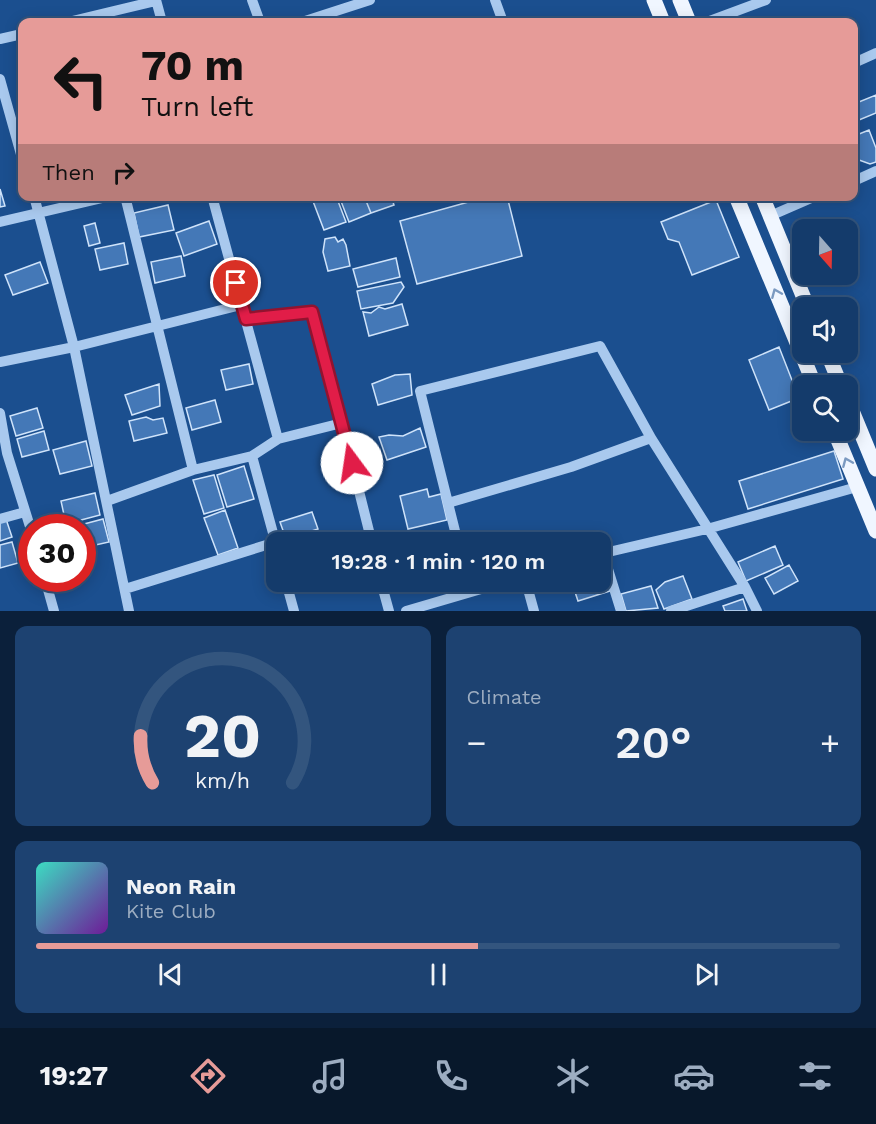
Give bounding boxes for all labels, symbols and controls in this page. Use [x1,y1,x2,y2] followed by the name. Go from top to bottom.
[141,41,244,90] text: 70 m
[42,42,120,120] icon: left
[141,91,253,123] text: Turn left
[107,156,140,189] icon: right
[42,160,95,185] text: Then
[792,219,858,285] north arrow
[792,219,858,441] map controls
[210,257,261,308] pin
[219,266,252,299] icon: arrive
[771,288,783,299] one-way arrow
[792,297,858,363] button: sound
[792,375,858,441] button: search
[320,431,384,495] position arrow
[842,457,854,468] one-way arrow
[18,514,96,592] speed limit sign: 30
[332,549,545,574] text: 19:28 · 1 min · 120 m
[467,685,542,709] text: Climate
[184,699,261,772] text: 20
[615,716,692,769] text: 20°
[467,723,486,762] text: −
[820,723,840,762] text: +
[195,768,250,793] text: km/h
[126,874,236,899] text: Neon Rain
[126,899,216,923] text: Kite Club
[154,958,187,991] icon: previous
[422,958,455,991] icon: pause
[690,958,723,991] icon: next
[187,1055,229,1097] icon: directions
[309,1055,351,1097] icon: music
[430,1055,472,1097] icon: phone
[552,1055,594,1097] icon: climate
[673,1055,715,1097] icon: car
[794,1055,836,1097] icon: filters
[40,1060,108,1092] text: 19:27

